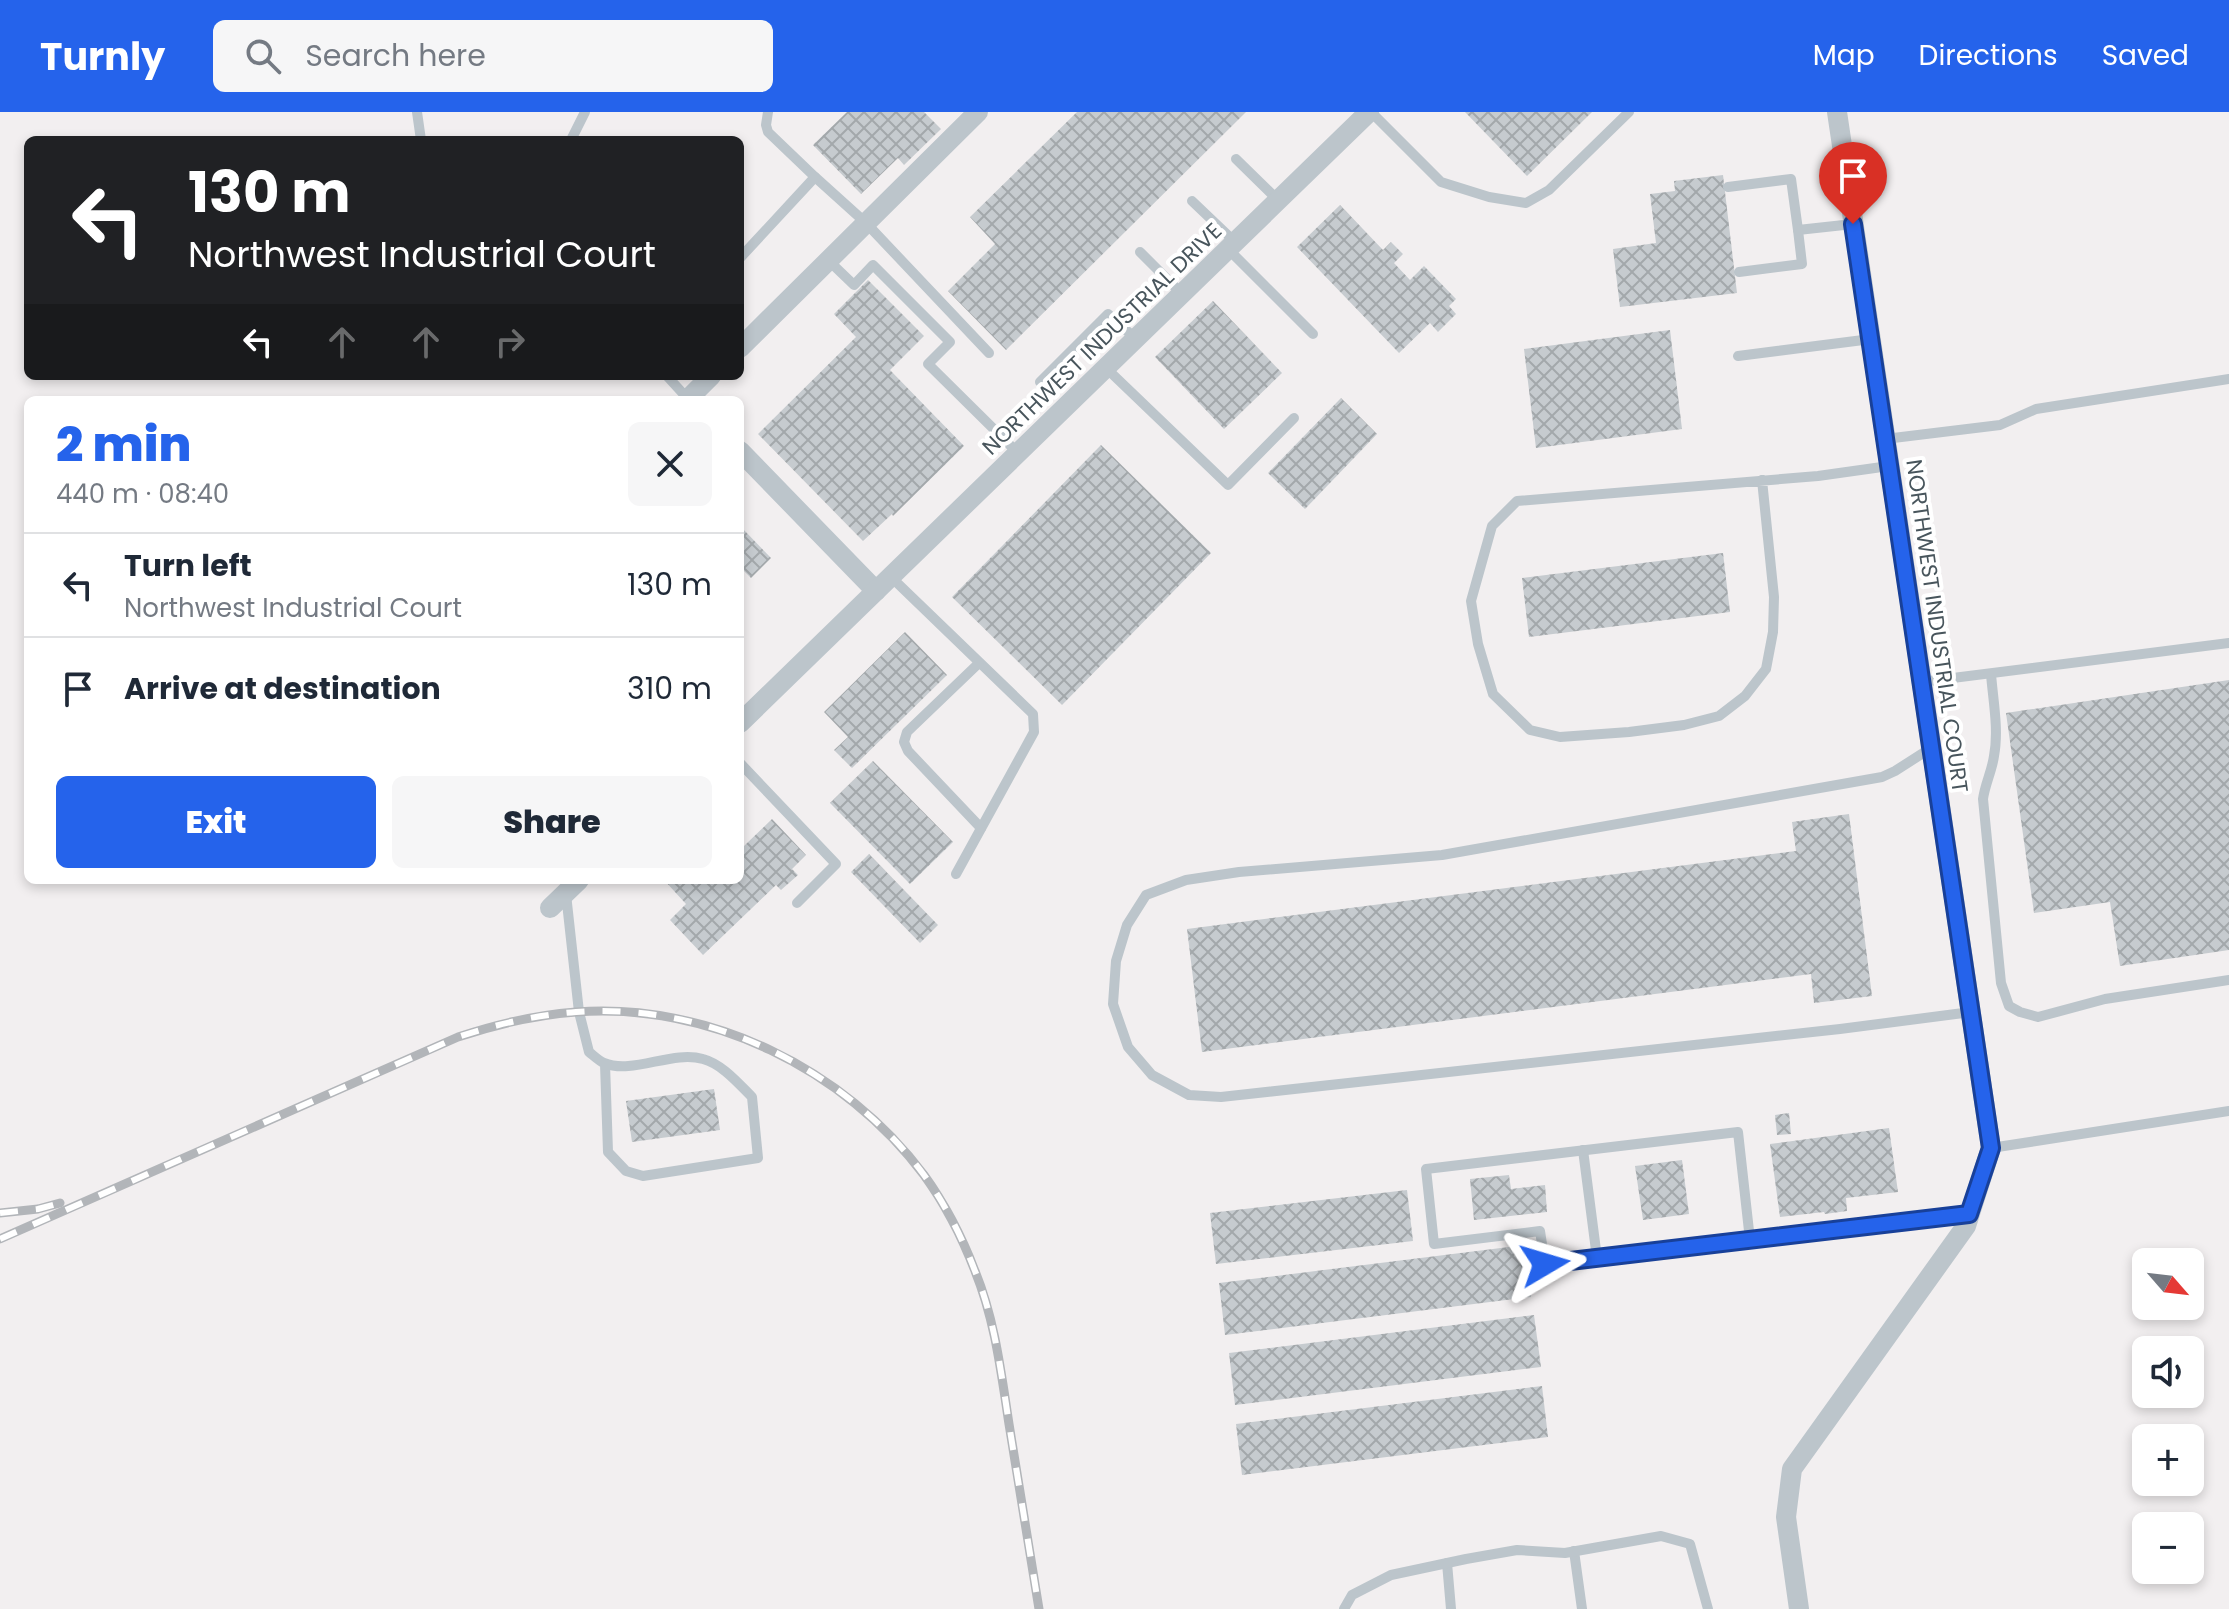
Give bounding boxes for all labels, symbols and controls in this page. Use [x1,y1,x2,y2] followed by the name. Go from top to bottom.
[213,20,773,92] search box
[40,30,165,83] text: Turnly
[241,34,285,78] icon: search
[305,34,486,77] text: Search here
[1813,36,1875,75] text: Map
[1919,36,2058,75] text: Directions
[2102,36,2189,75] text: Saved
[1819,142,1887,224] pin
[188,153,351,232] text: 130 m
[1831,154,1875,198] icon: arrive
[56,168,160,272] icon: left
[975,216,1229,462] street label: NORTHWEST INDUSTRIAL DRIVE
[188,229,656,280] text: Northwest Industrial Court
[236,320,280,364] icon: left
[320,320,364,364] icon: ahead
[404,320,448,364] icon: ahead
[488,320,532,364] icon: right
[56,411,191,478] text: 2 min
[628,422,712,506] button: close
[1898,457,1976,795] street label: NORTHWEST INDUSTRIAL COURT
[56,476,229,512] text: 440 m · 08:40
[124,544,252,587] text: Turn left
[56,563,100,607] icon: left
[627,563,712,606] text: 130 m
[124,590,462,626] text: Northwest Industrial Court
[56,667,100,711] icon: arrive
[124,667,441,710] text: Arrive at destination
[627,667,712,710] text: 310 m
[56,776,376,868] button: Exit
[392,776,712,868] button: Share
[1503,1222,1587,1306] position arrow
[2132,1248,2204,1320] north arrow
[2132,1248,2204,1584] map controls
[2132,1336,2204,1408] button: sound
[2132,1424,2204,1496] button: +
[2132,1512,2204,1584] button: −

